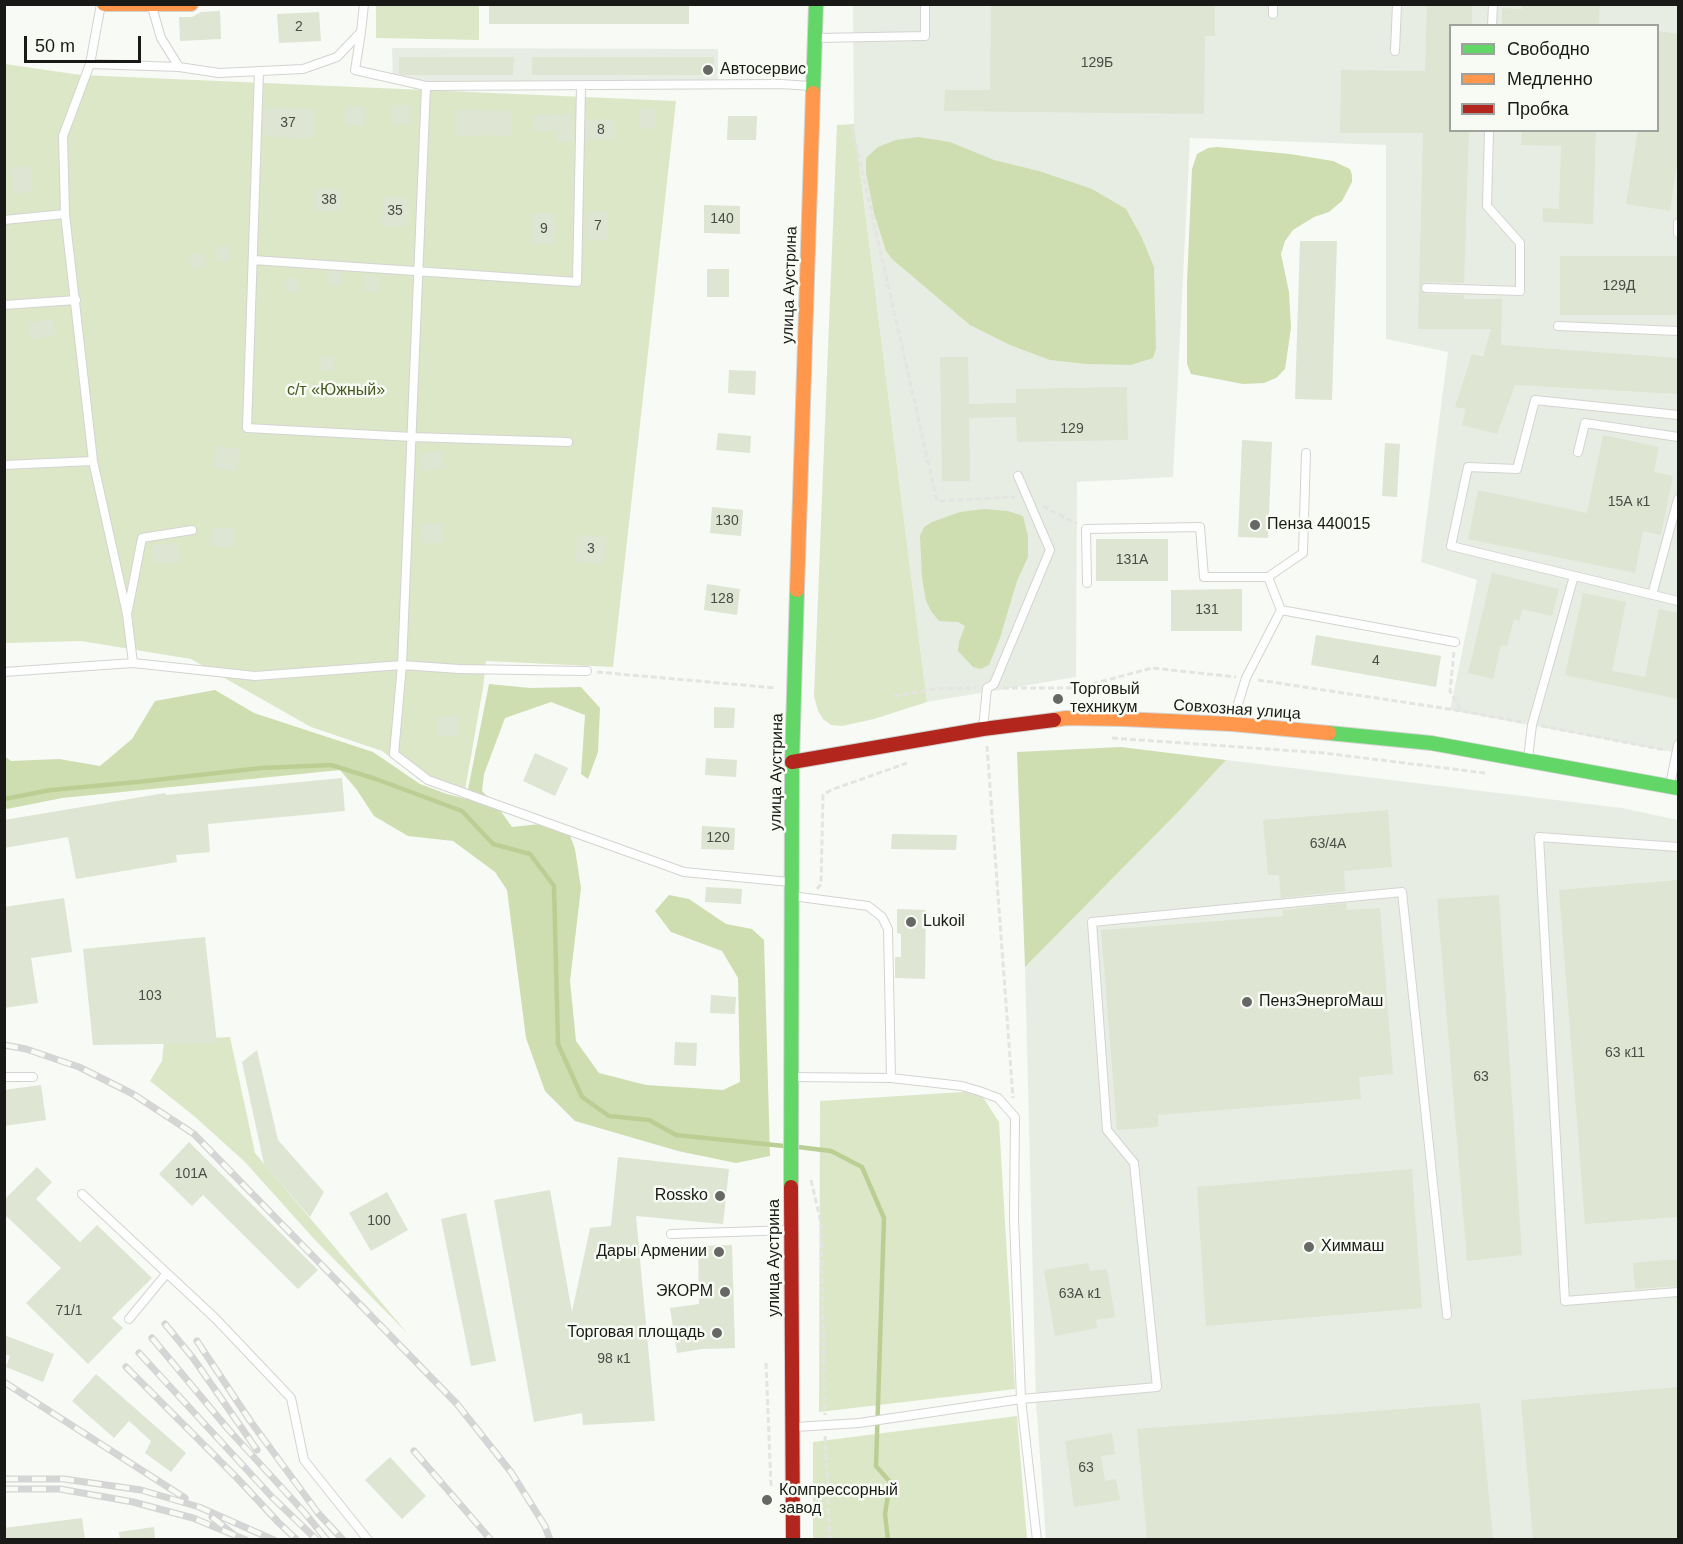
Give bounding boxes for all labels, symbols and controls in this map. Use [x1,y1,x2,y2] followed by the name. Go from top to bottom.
[295,19,303,35] house number: 2
[27,24,144,62] scale bar
[1449,24,1659,132] legend
[35,36,75,56] text: 50 m
[1507,39,1590,59] text: Свободно
[1081,55,1113,71] house number: 129Б
[720,60,806,80] place label: Автосервис
[701,63,715,77] marker: Автосервис
[1507,69,1593,89] text: Медленно
[1507,99,1569,119] text: Пробка
[280,115,296,131] house number: 37
[597,122,605,138] house number: 8
[321,192,337,208] house number: 38
[387,203,403,219] house number: 35
[710,211,734,227] house number: 140
[594,218,602,234] house number: 7
[540,221,548,237] house number: 9
[778,226,802,344] street label: улица Аустрина
[1603,278,1635,294] house number: 129Д
[287,381,385,401] park label: с/т «Южный»
[1060,421,1084,437] house number: 129
[1608,494,1650,510] house number: 15А к1
[715,513,739,529] house number: 130
[1267,515,1370,535] place label: Пенза 440015
[1248,518,1262,532] marker: Пенза 440015
[587,541,595,557] house number: 3
[1116,552,1148,568] house number: 131А
[710,591,734,607] house number: 128
[1195,602,1219,618] house number: 131
[1372,653,1380,669] house number: 4
[1070,680,1140,718] place label: Торговый техникум
[1051,692,1065,706] marker: Торговый техникум
[1173,696,1301,724] street label: Совхозная улица
[766,713,788,831] street label: улица Аустрина
[706,830,730,846] house number: 120
[1310,836,1346,852] house number: 63/4А
[923,912,965,932] place label: Lukoil
[904,915,918,929] marker: Lukoil
[138,988,162,1004] house number: 103
[1259,992,1383,1012] place label: ПензЭнергоМаш
[1240,995,1254,1009] marker: ПензЭнергоМаш
[1605,1045,1645,1061] house number: 63 к11
[1473,1069,1489,1085] house number: 63
[175,1166,207,1182] house number: 101А
[655,1186,708,1206] place label: Rossko
[713,1189,727,1203] marker: Rossko
[765,1199,785,1317] street label: улица Аустрина
[367,1213,391,1229] house number: 100
[1321,1237,1384,1257] place label: Химмаш
[1302,1240,1316,1254] marker: Химмаш
[596,1242,707,1262] place label: Дары Армении
[712,1245,726,1259] marker: Дары Армении
[656,1282,713,1302] place label: ЭКОРМ
[718,1285,732,1299] marker: ЭКОРМ
[1059,1286,1101,1302] house number: 63А к1
[55,1303,83,1319] house number: 71/1
[567,1323,705,1343] place label: Торговая площадь
[710,1326,724,1340] marker: Торговая площадь
[597,1351,631,1367] house number: 98 к1
[1078,1460,1094,1476] house number: 63
[779,1481,898,1519] place label: Компрессорный завод
[760,1493,774,1507] marker: Компрессорный завод

